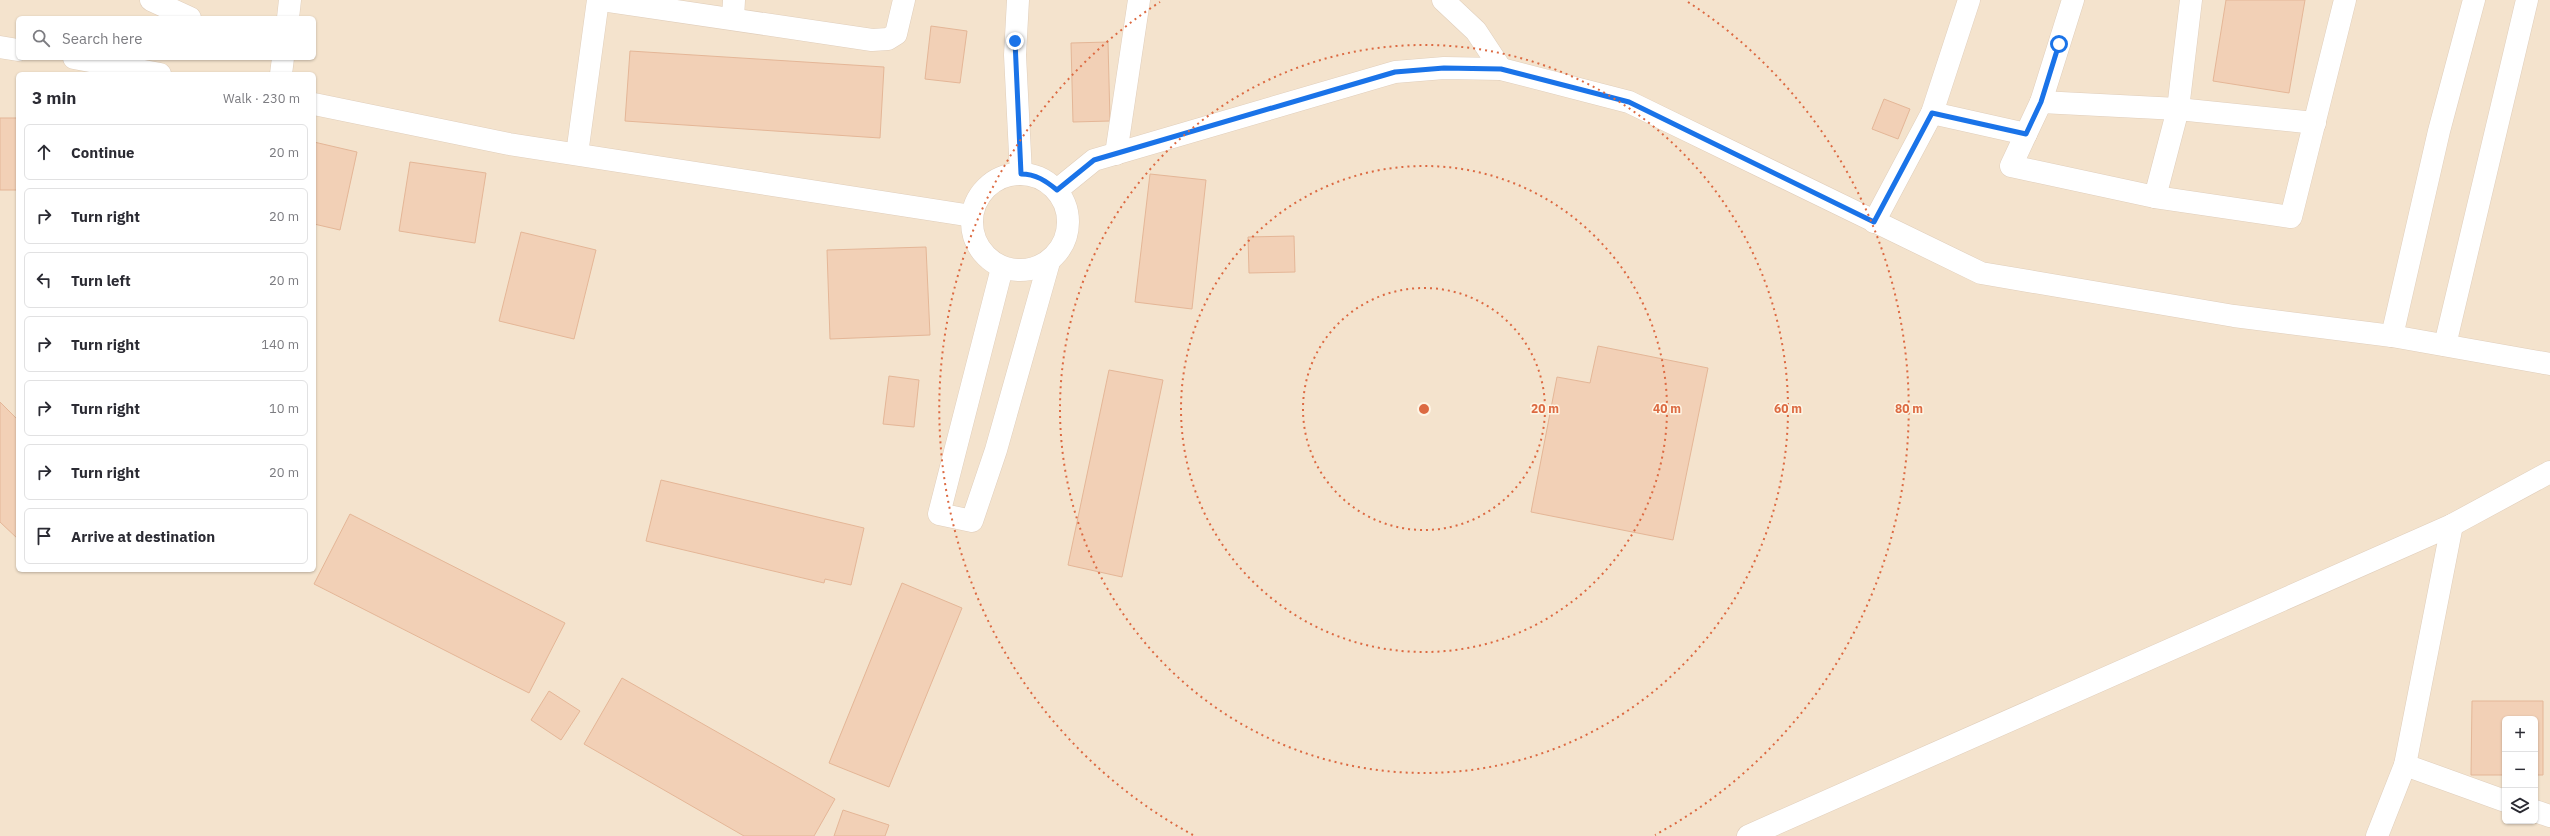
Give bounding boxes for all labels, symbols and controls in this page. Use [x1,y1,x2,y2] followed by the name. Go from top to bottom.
[16,16,316,60] search box
[30,27,52,49] icon: search
[62,29,142,48] text: Search here
[1006,32,1024,50] route end
[2050,35,2068,53] route start
[32,87,76,109] text: 3 min
[223,90,300,107] text: Walk · 230 m
[33,141,55,163] icon: ahead
[71,143,135,162] text: Continue
[269,144,299,161] text: 20 m
[33,205,55,227] icon: right
[71,207,140,226] text: Turn right
[269,208,299,225] text: 20 m
[33,269,55,291] icon: left
[71,271,131,290] text: Turn left
[269,272,299,289] text: 20 m
[33,333,55,355] icon: right
[71,335,140,354] text: Turn right
[261,336,299,353] text: 140 m
[33,397,55,419] icon: right
[71,399,140,418] text: Turn right
[269,400,299,417] text: 10 m
[1531,401,1559,416] text: 20 m
[1653,401,1681,416] text: 40 m
[1774,401,1802,416] text: 60 m
[1895,401,1923,416] text: 80 m
[1417,402,1431,416] centre of rings
[33,461,55,483] icon: right
[71,463,140,482] text: Turn right
[269,464,299,481] text: 20 m
[33,525,55,547] icon: arrive
[71,527,215,546] text: Arrive at destination
[2502,716,2538,824] map controls
[2502,716,2538,752] button: +
[2502,752,2538,788] button: −
[2502,788,2538,824] button: layers

